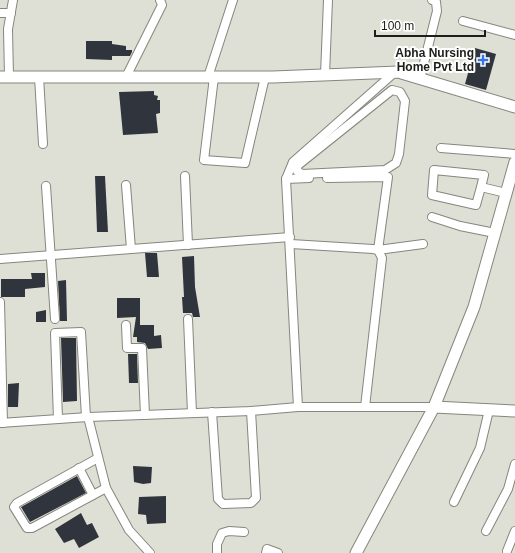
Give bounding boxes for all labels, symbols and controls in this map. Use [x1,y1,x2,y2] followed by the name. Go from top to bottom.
[375,12,485,38] scale bar
[381,19,414,33] text: 100 m
[395,46,474,74] place label: Abha Nursing Home Pvt Ltd
[477,54,489,66] marker: Abha Nursing Home Pvt Ltd

